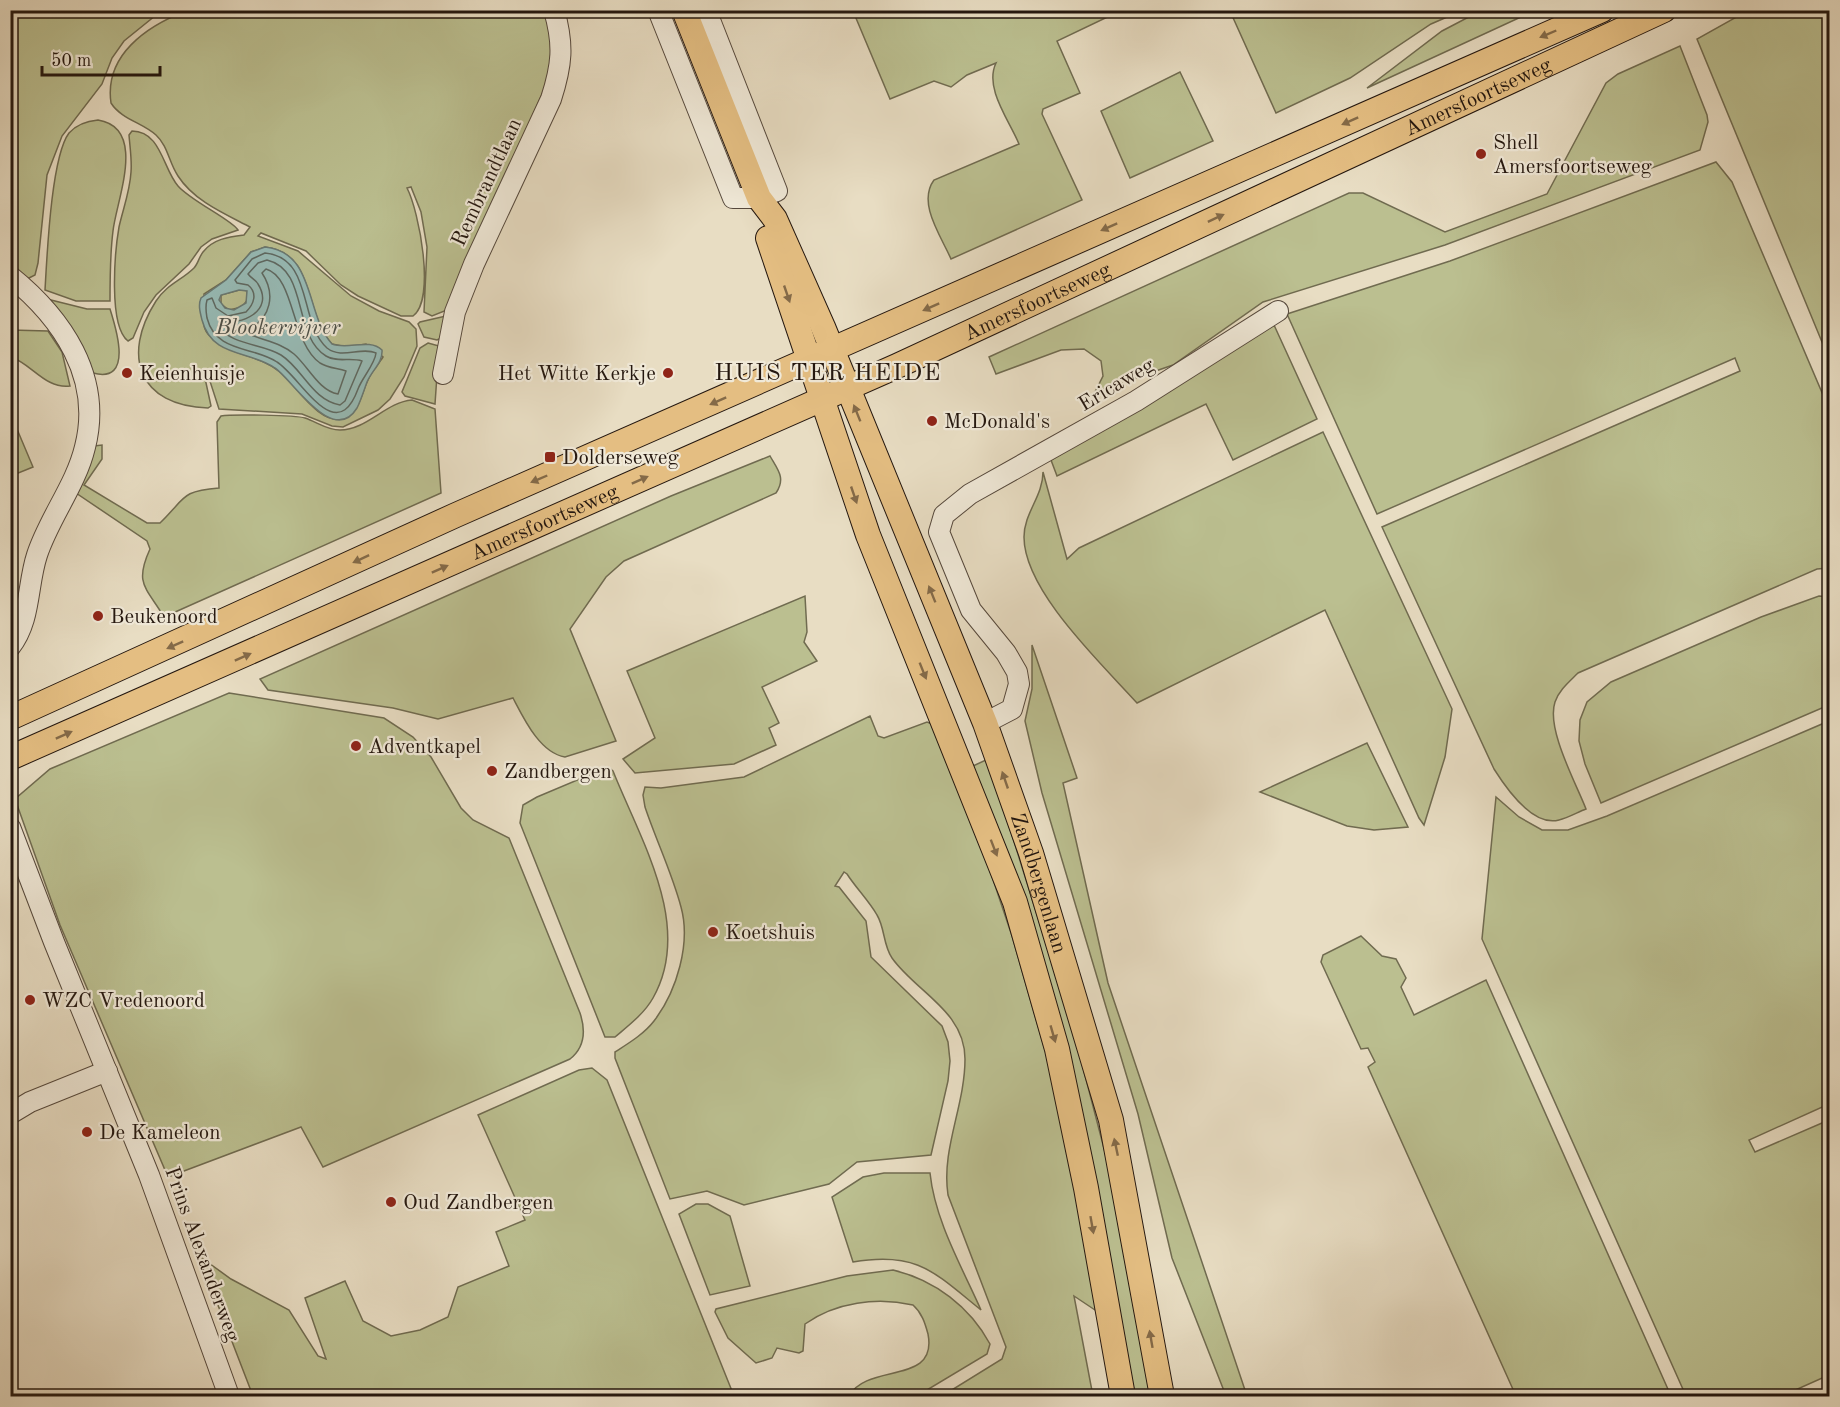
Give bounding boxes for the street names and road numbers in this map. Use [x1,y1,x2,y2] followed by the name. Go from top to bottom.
[1402,55,1556,141] street label: Amersfoortseweg
[449,115,526,250] street label: Rembrandtlaan
[961,259,1115,345] street label: Amersfoortseweg
[1075,354,1159,416] street label: Ericaweg
[468,481,622,565] street label: Amersfoortseweg
[1006,811,1069,956] street label: Zandbergenlaan
[160,1164,243,1345] street label: Prins Alexanderweg

